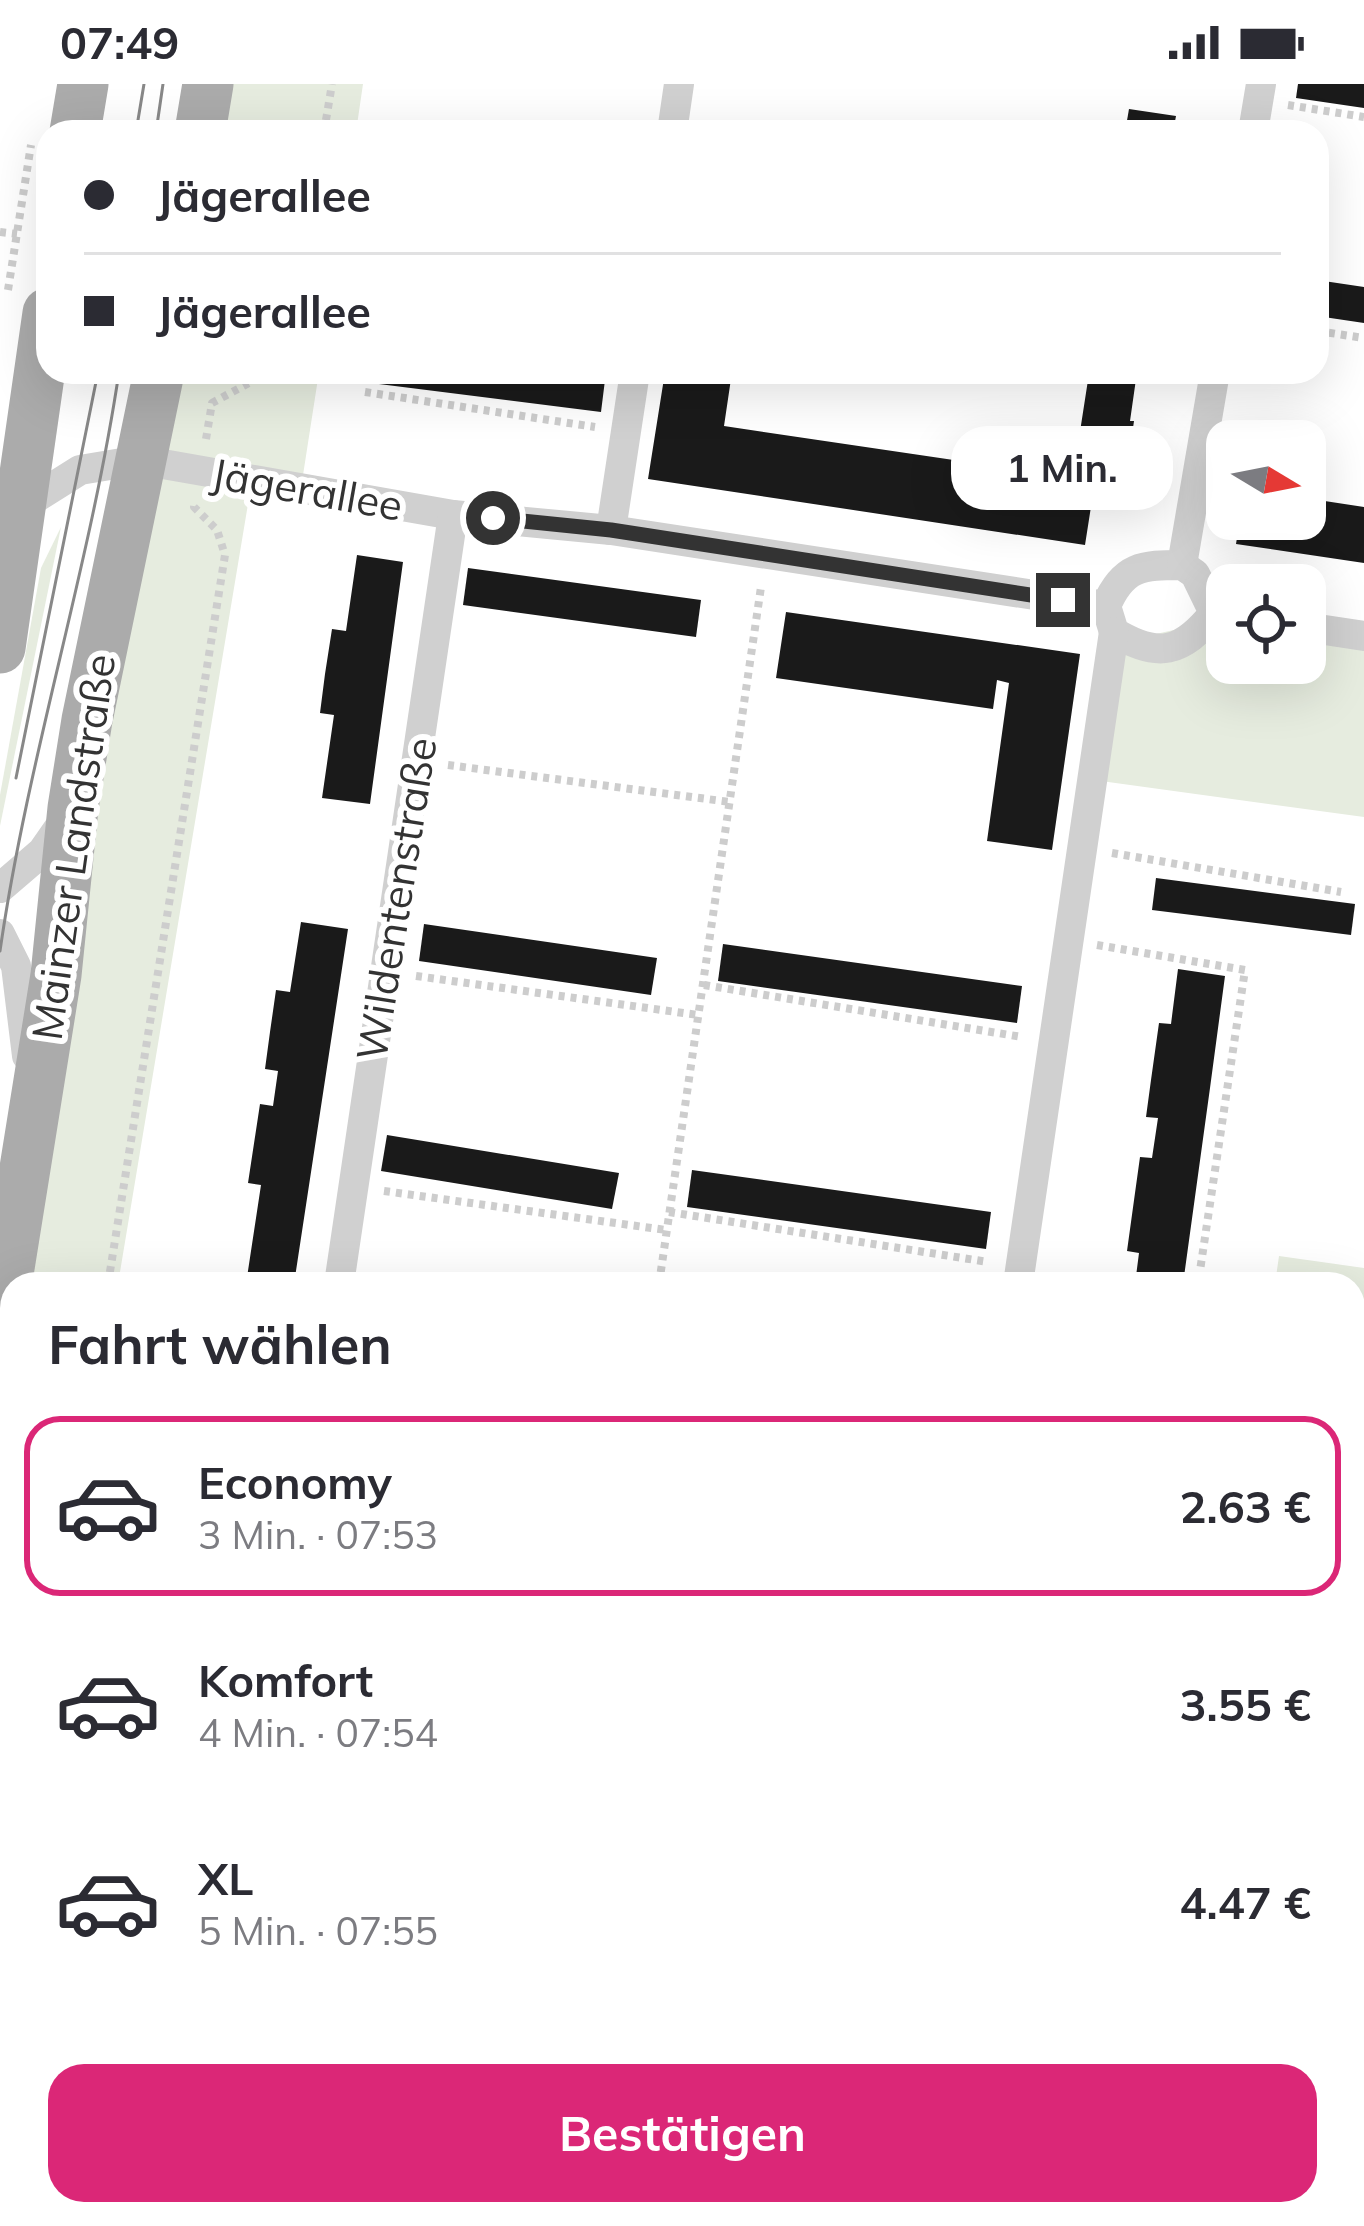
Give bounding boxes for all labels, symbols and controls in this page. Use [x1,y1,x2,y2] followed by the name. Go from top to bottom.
[60,14,179,70] text: 07:49
[156,167,371,223] text: Jägerallee
[156,283,371,339] text: Jägerallee
[1206,420,1326,540] north arrow
[1206,420,1326,684] map controls
[952,426,1174,510] callout: 1 Min.
[1006,443,1118,492] text: 1 Min.
[207,446,407,532] street label: Jägerallee
[466,491,520,545] route start
[1206,564,1326,684] button: locate
[1036,573,1090,627] route end
[20,651,126,1043] street label: Mainzer Landstraße
[344,734,448,1064] street label: Wildentenstraße
[48,1310,392,1378] text: Fahrt wählen
[54,1452,162,1560] icon: car
[198,1454,392,1510] text: Economy
[1180,1478,1311,1534] text: 2.63 €
[198,1510,438,1559] text: 3 Min. · 07:53
[54,1650,162,1758] icon: car
[198,1652,373,1708] text: Komfort
[1180,1676,1311,1732] text: 3.55 €
[198,1708,438,1757] text: 4 Min. · 07:54
[54,1848,162,1956] icon: car
[198,1850,253,1906] text: XL
[1180,1874,1311,1930] text: 4.47 €
[198,1906,438,1955] text: 5 Min. · 07:55
[48,2064,1317,2202] button: Bestätigen

